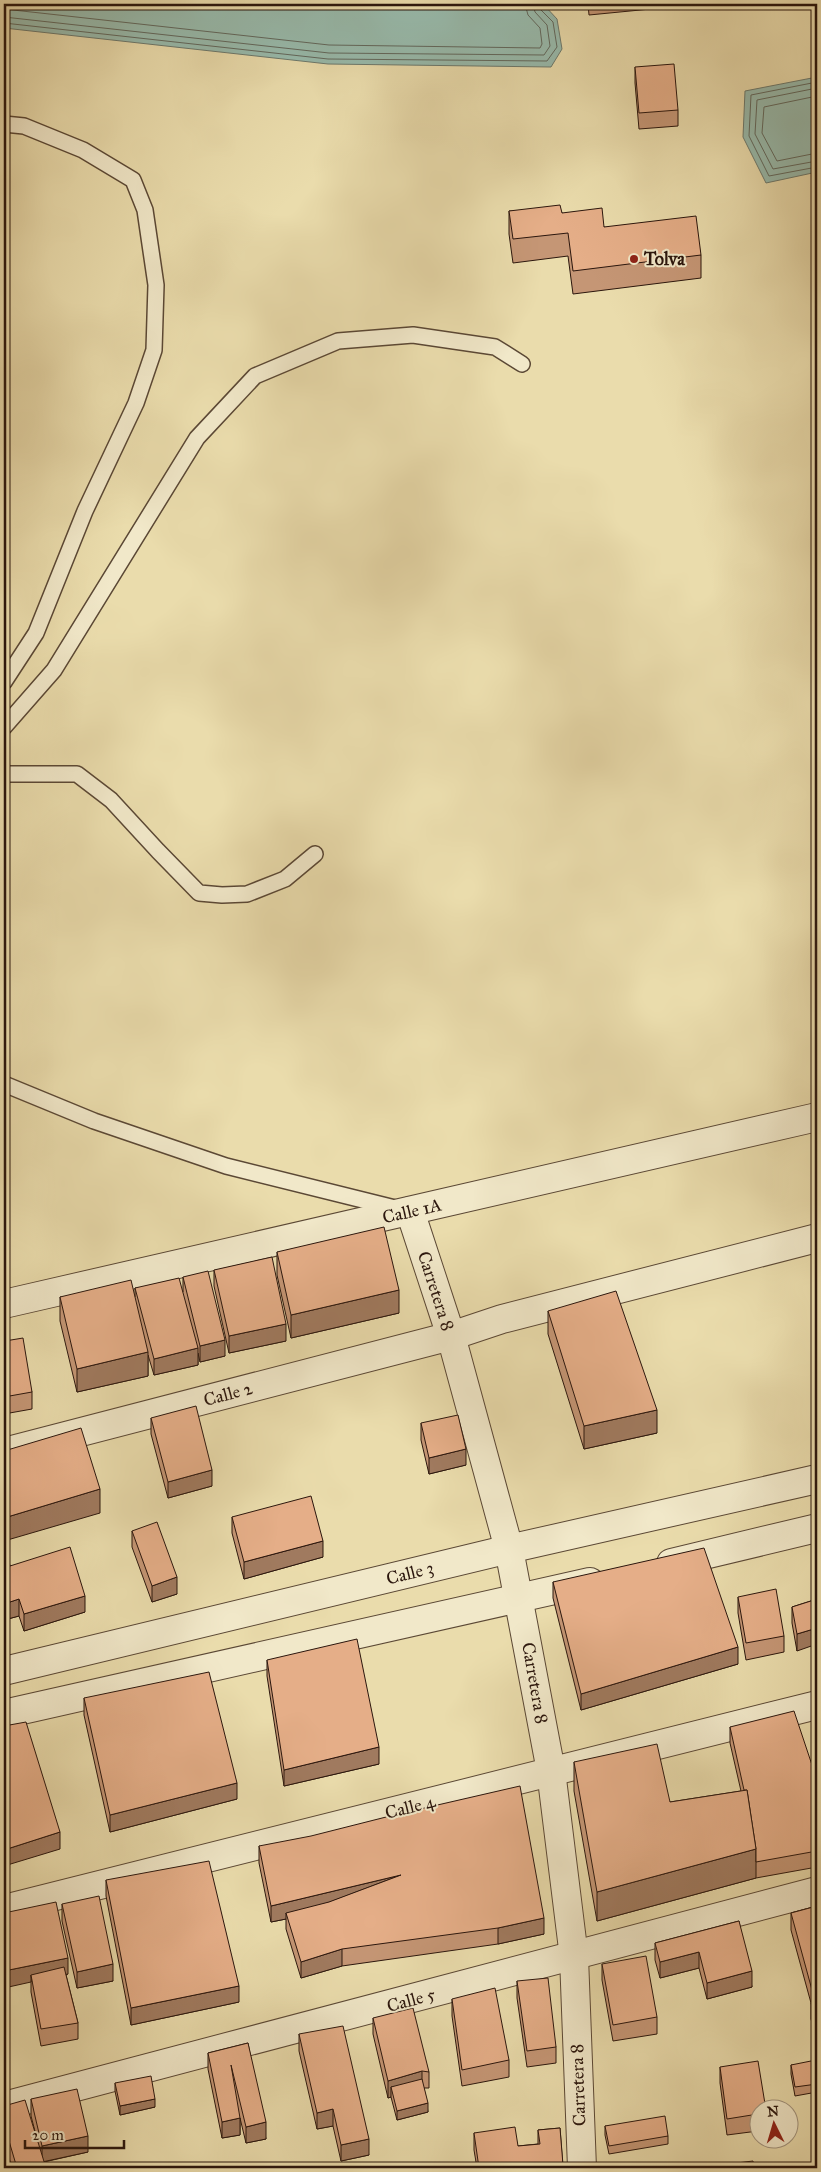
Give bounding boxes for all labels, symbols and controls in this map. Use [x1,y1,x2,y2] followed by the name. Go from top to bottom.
[643,248,685,270] place label: Tolva
[628,253,640,265] marker: Tolva
[380,1194,444,1228] street label: Calle 1A
[413,1248,459,1334] street label: Carretera 8
[201,1377,255,1411] street label: Calle 2
[384,1557,436,1589] street label: Calle 3
[517,1641,553,1725] street label: Carretera 8
[383,1790,438,1824] street label: Calle 4
[384,1983,438,2017] street label: Calle 5
[566,2043,590,2127] street label: Carretera 8
[748,2100,798,2150] north arrow
[766,2103,780,2121] text: N
[25,2117,124,2149] scale bar
[32,2126,64,2144] text: 20 m

